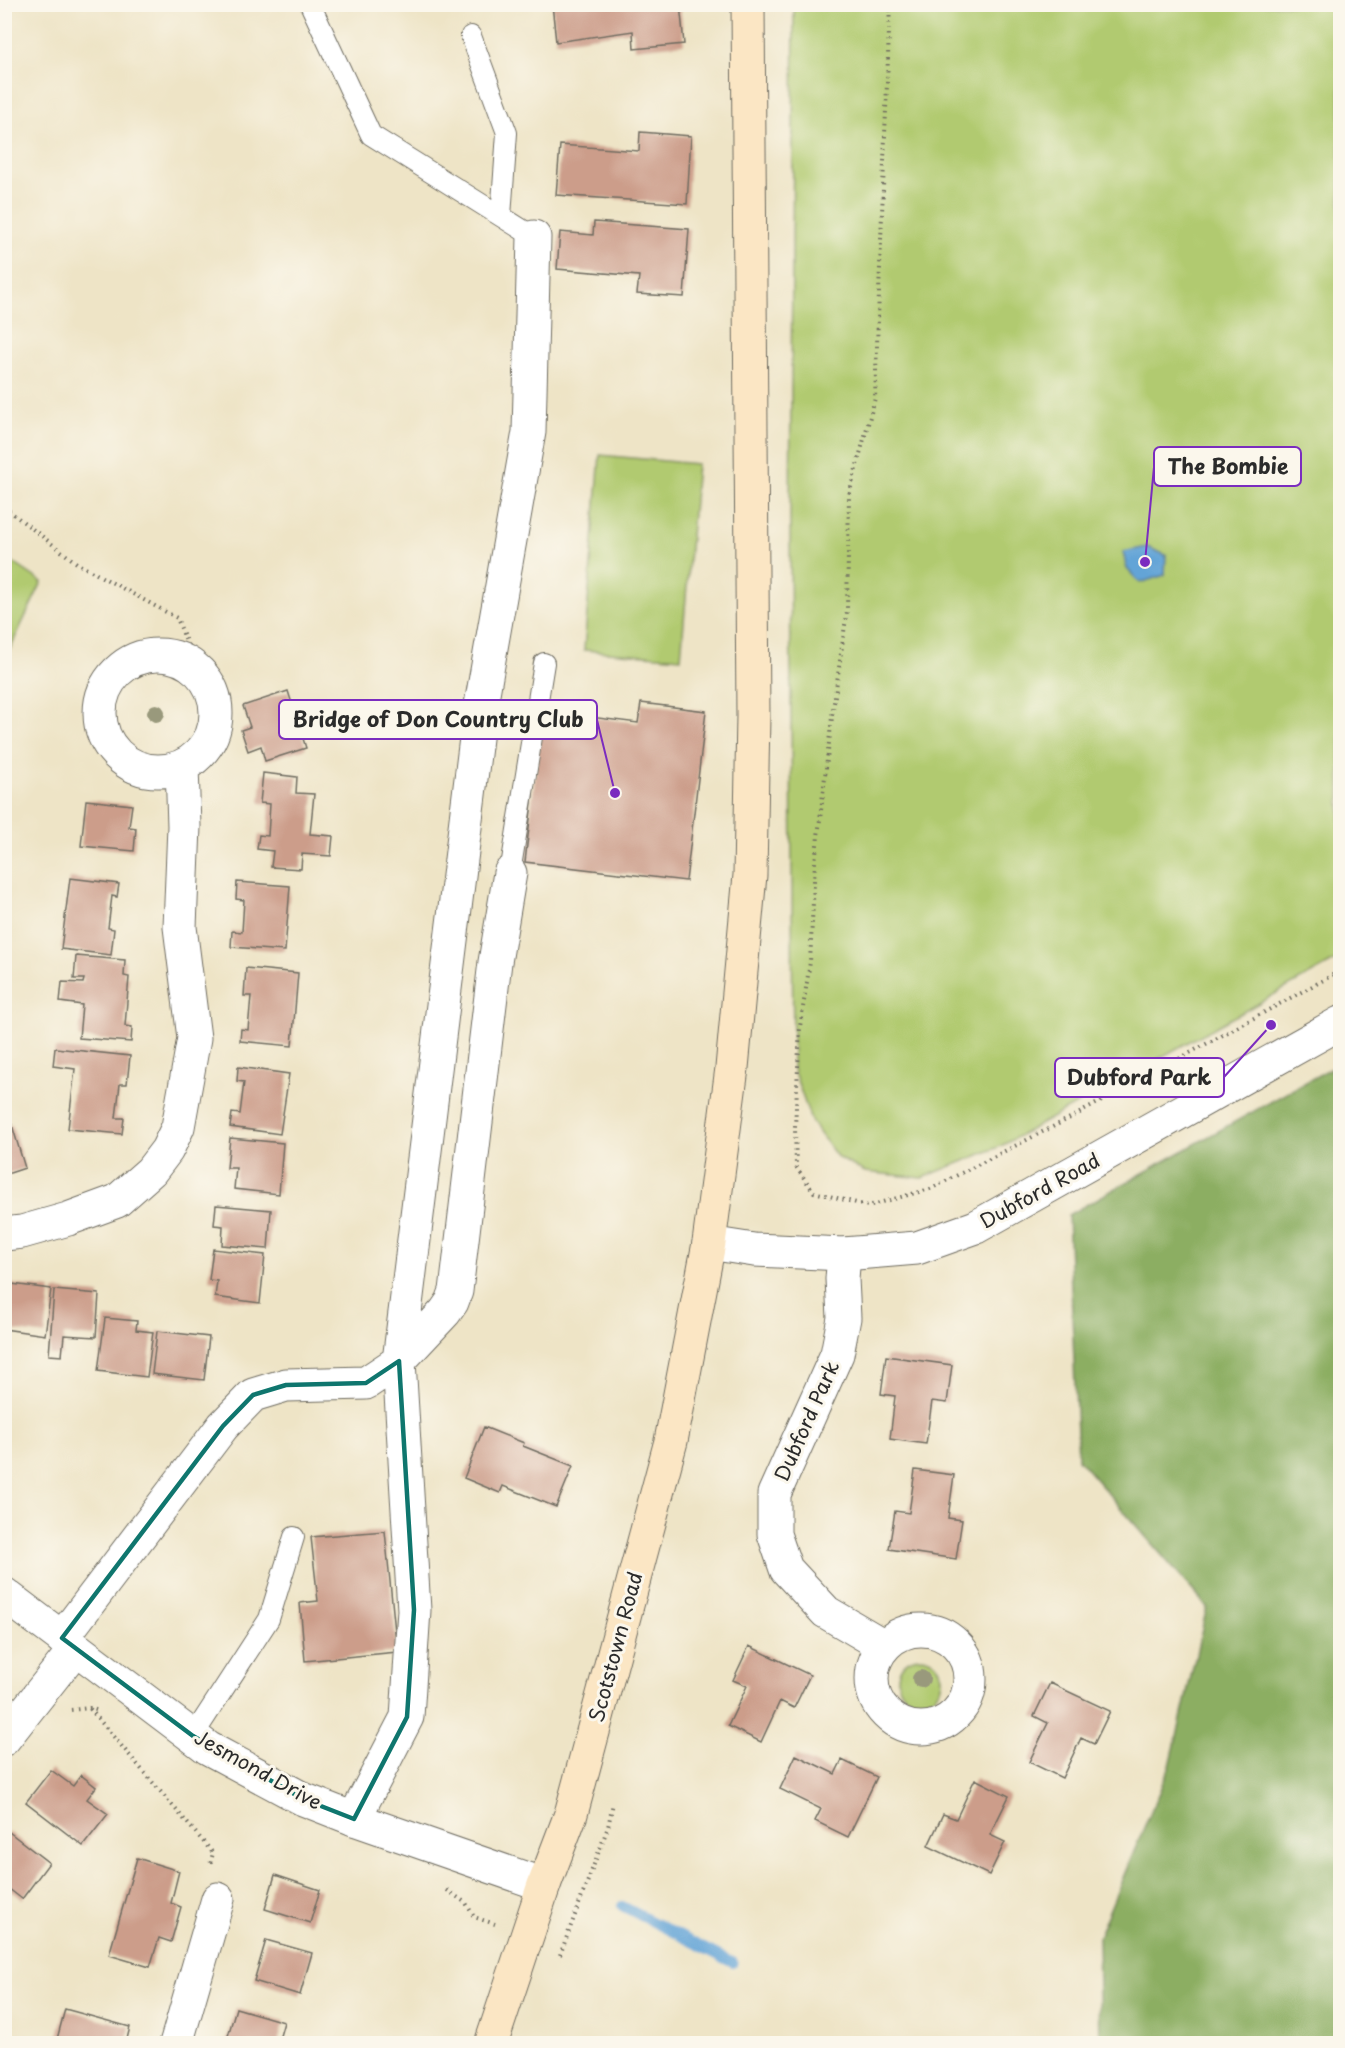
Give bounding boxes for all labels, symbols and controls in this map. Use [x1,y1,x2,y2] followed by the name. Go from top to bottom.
[1154,447,1301,486] callout: The Bombie
[1167,449,1289,481] text: The Bombie
[279,700,597,739] callout: Bridge of Don Country Club
[292,702,584,734] text: Bridge of Don Country Club
[1055,1058,1224,1097] callout: Dubford Park
[1067,1060,1211,1092] text: Dubford Park
[974,1145,1105,1236] street label: Dubford Road
[766,1356,846,1486] street label: Dubford Park
[581,1568,650,1725] street label: Scotstown Road
[189,1722,328,1817] street label: Jesmond Drive

